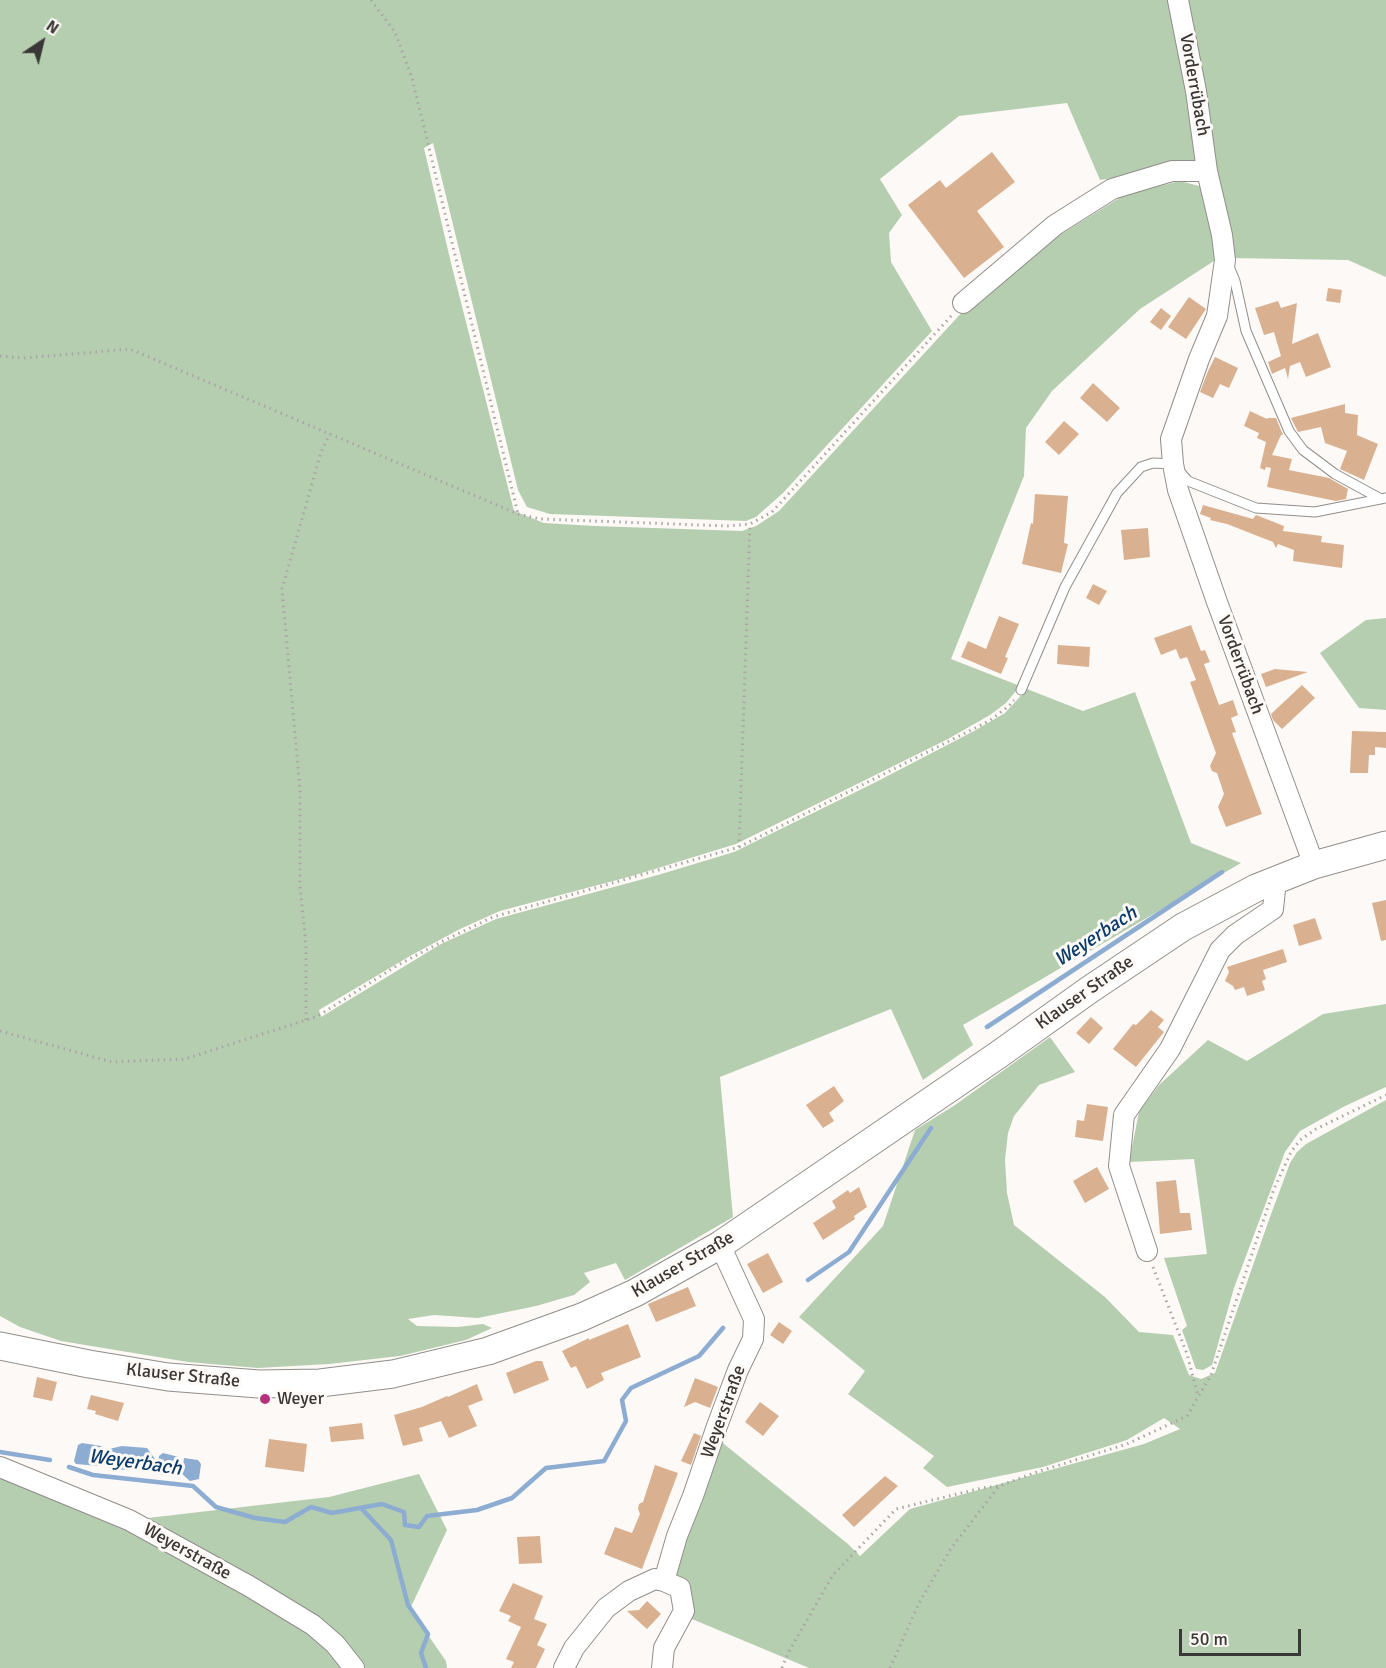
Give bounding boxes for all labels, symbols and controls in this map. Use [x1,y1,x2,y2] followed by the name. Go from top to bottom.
[12,12,72,72] north arrow
[42,16,63,39] text: N
[1174,32,1214,138] street label: Vorderrübach
[1212,613,1268,717] street label: Vorderrübach
[1050,902,1142,972] water label: Weyerbach
[1032,951,1138,1035] street label: Klauser Straße
[628,1227,738,1303] street label: Klauser Straße
[125,1359,241,1393] street label: Klauser Straße
[697,1363,751,1461] street label: Weyerstraße
[277,1388,324,1410] place label: Weyer
[258,1392,272,1406] marker: Weyer
[87,1445,183,1481] water label: Weyerbach
[139,1519,235,1585] street label: Weyerstraße
[1182,1617,1304,1655] scale bar
[1190,1628,1228,1650] text: 50 m

